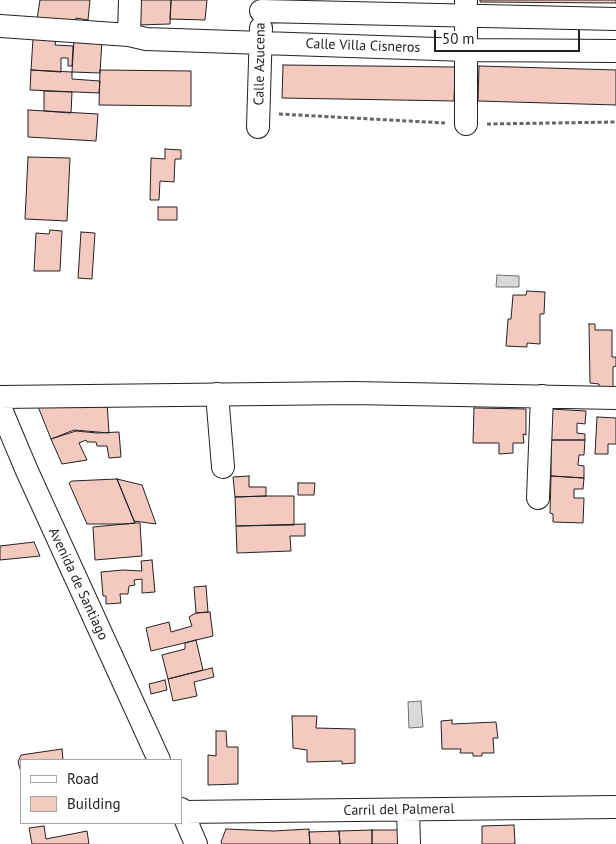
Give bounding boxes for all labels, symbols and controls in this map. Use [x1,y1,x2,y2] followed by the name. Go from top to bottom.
[436,20,582,52] scale bar
[251,22,269,106] street label: Calle Azucena
[442,29,475,48] text: 50 m
[305,36,421,56] street label: Calle Villa Cisneros
[45,525,111,643] street label: Avenida de Santiago
[20,759,182,824] legend
[67,769,99,788] text: Road
[67,794,121,813] text: Building
[343,801,455,819] street label: Carril del Palmeral

